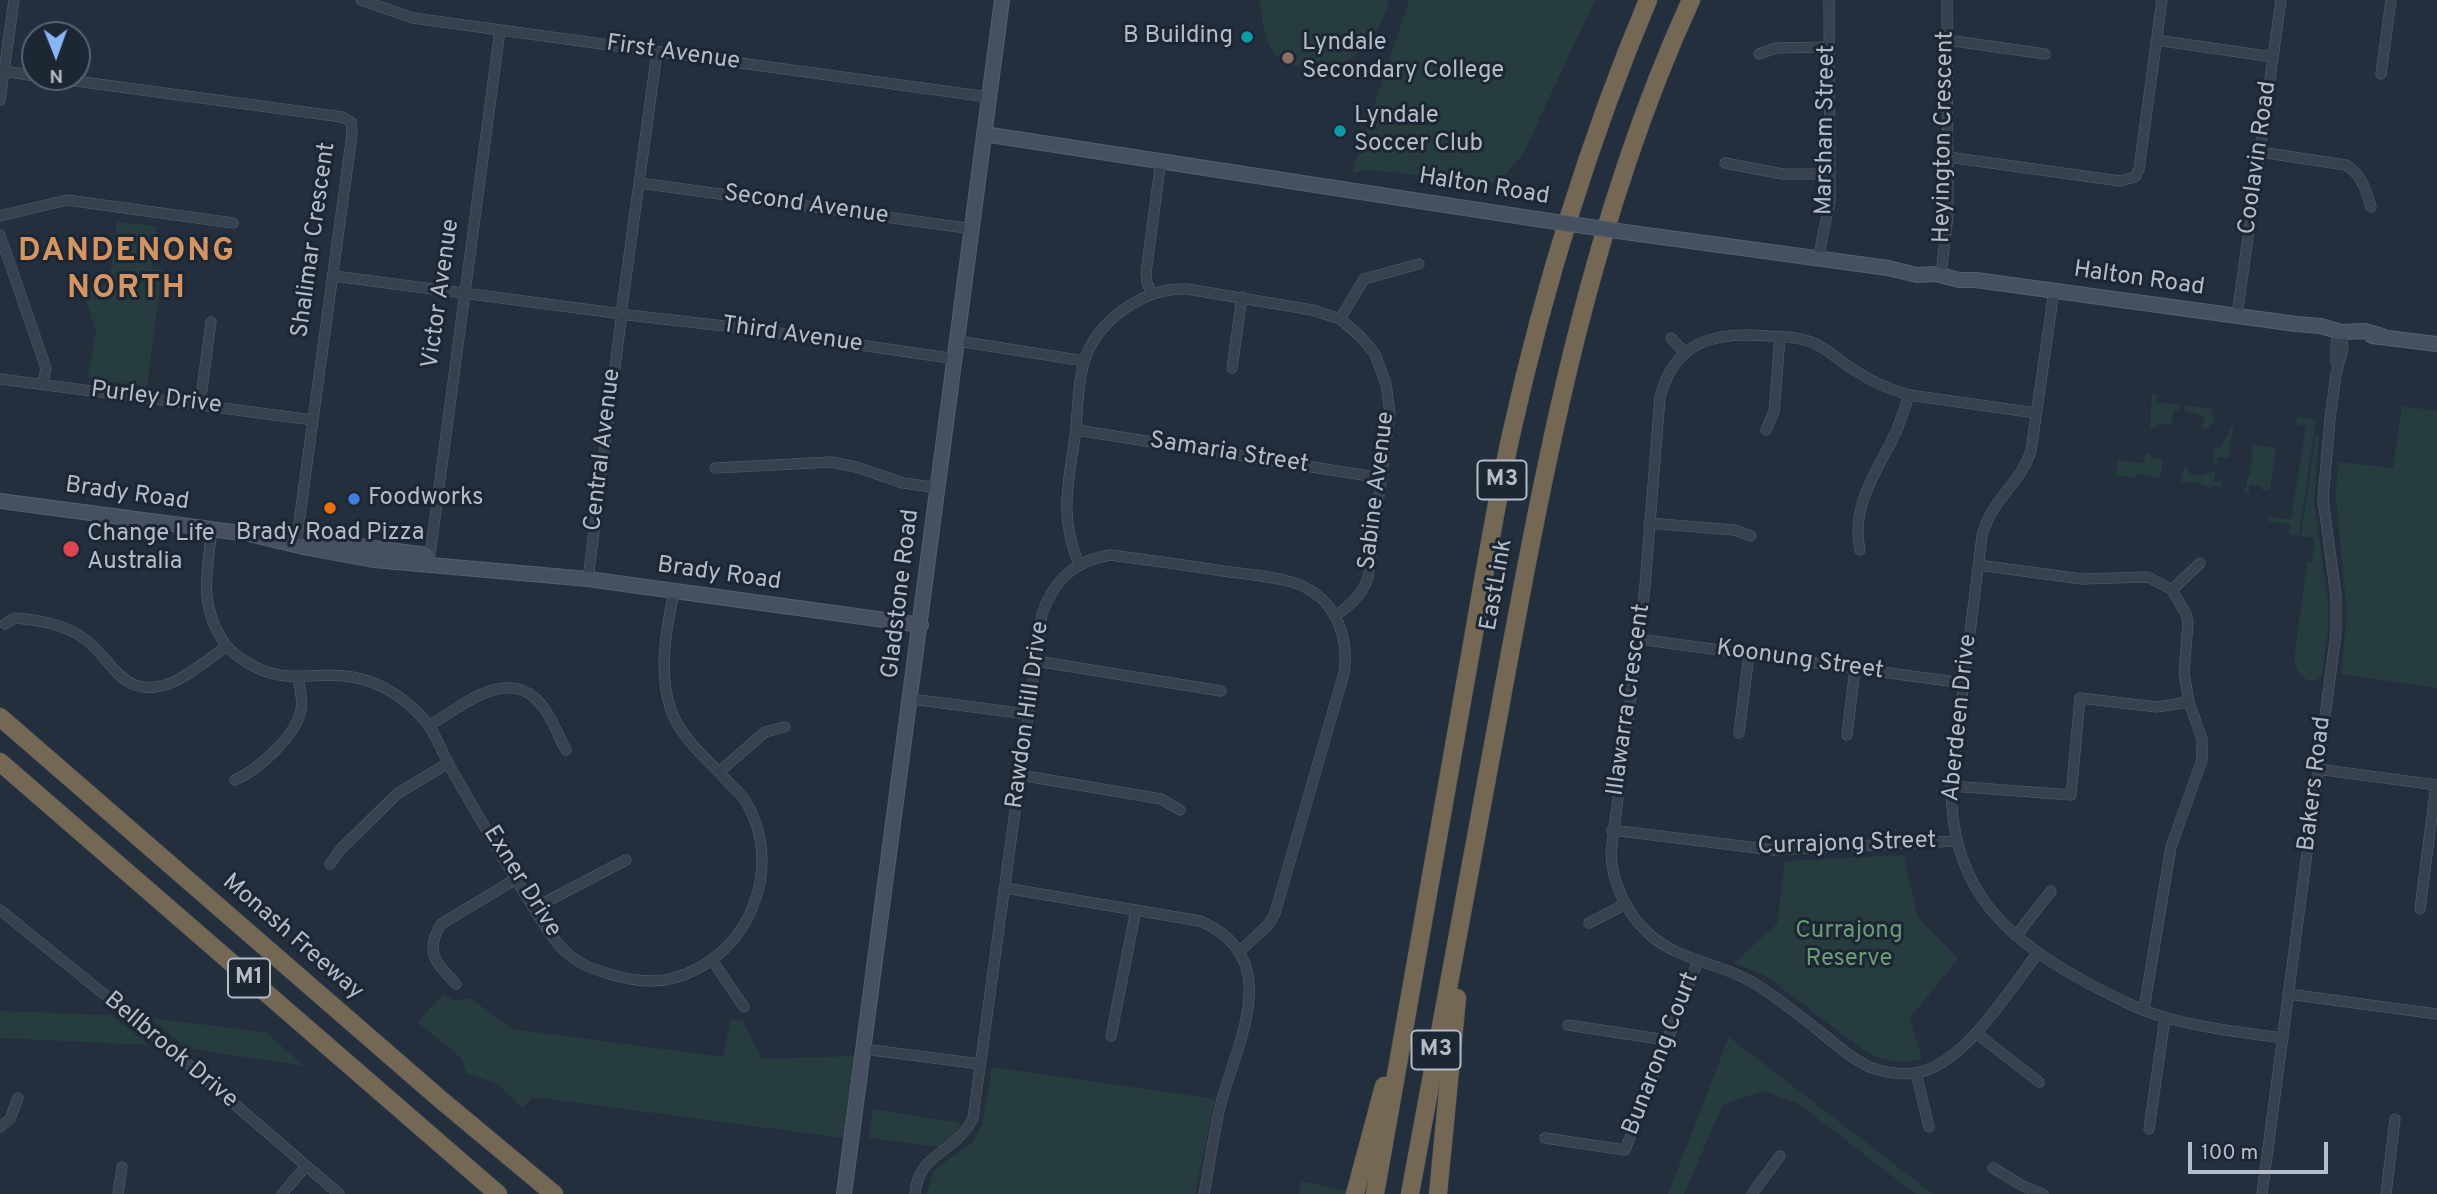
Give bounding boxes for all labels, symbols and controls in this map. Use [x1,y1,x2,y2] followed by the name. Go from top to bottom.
[21,21,91,91] north arrow
[1123,23,1233,51] place label: B Building
[1239,29,1255,45] marker: B Building
[604,30,742,78] street label: First Avenue
[1302,30,1504,86] place label: Lyndale Secondary College
[1929,31,1961,243] street label: Heyington Crescent
[1811,45,1843,215] street label: Marsham Street
[1280,50,1296,66] marker: Lyndale Secondary College
[49,63,63,87] text: N
[2234,79,2284,237] street label: Coolavin Road
[1354,103,1483,159] place label: Lyndale Soccer Club
[1332,123,1348,139] marker: Lyndale Soccer Club
[287,141,343,339] street label: Shalimar Crescent
[1417,163,1551,213] street label: Halton Road
[722,180,890,232] street label: Second Avenue
[417,217,467,371] street label: Victor Avenue
[19,235,235,310] district label: DANDENONG NORTH
[2072,257,2206,303] street label: Halton Road
[720,312,864,360] street label: Third Avenue
[580,367,628,533] street label: Central Avenue
[89,377,223,421] street label: Purley Drive
[1354,410,1402,572] street label: Sabine Avenue
[1148,427,1310,481] street label: Samaria Street
[1478,460,1526,500] road number: M3
[63,472,191,518] street label: Brady Road
[368,485,484,513] place label: Foodworks
[346,491,362,507] marker: Foodworks
[322,500,338,516] marker: Brady Road Pizza
[877,508,927,680] street label: Gladstone Road
[236,520,424,548] place label: Brady Road Pizza
[87,521,215,577] place label: Change Life Australia
[1476,537,1520,633] street label: EastLink
[61,539,81,559] marker: Change Life Australia
[655,552,783,598] street label: Brady Road
[1602,602,1658,798] street label: Illawarra Crescent
[1002,619,1056,811] street label: Rawdon Hill Drive
[1938,633,1984,803] street label: Aberdeen Drive
[1715,635,1885,687] street label: Koonung Street
[2293,715,2339,853] street label: Bakers Road
[475,821,567,943] street label: Exner Drive
[1757,827,1937,863] street label: Currajong Street
[215,869,369,1007] street label: Monash Freeway
[1795,918,1903,974] park label: Currajong Reserve
[228,959,270,998] road number: M1
[1618,968,1706,1140] street label: Bunarong Court
[97,987,243,1115] street label: Bellbrook Drive
[1412,1030,1460,1070] road number: M3
[2192,1128,2332,1172] scale bar
[2201,1140,2258,1167] text: 100 m

